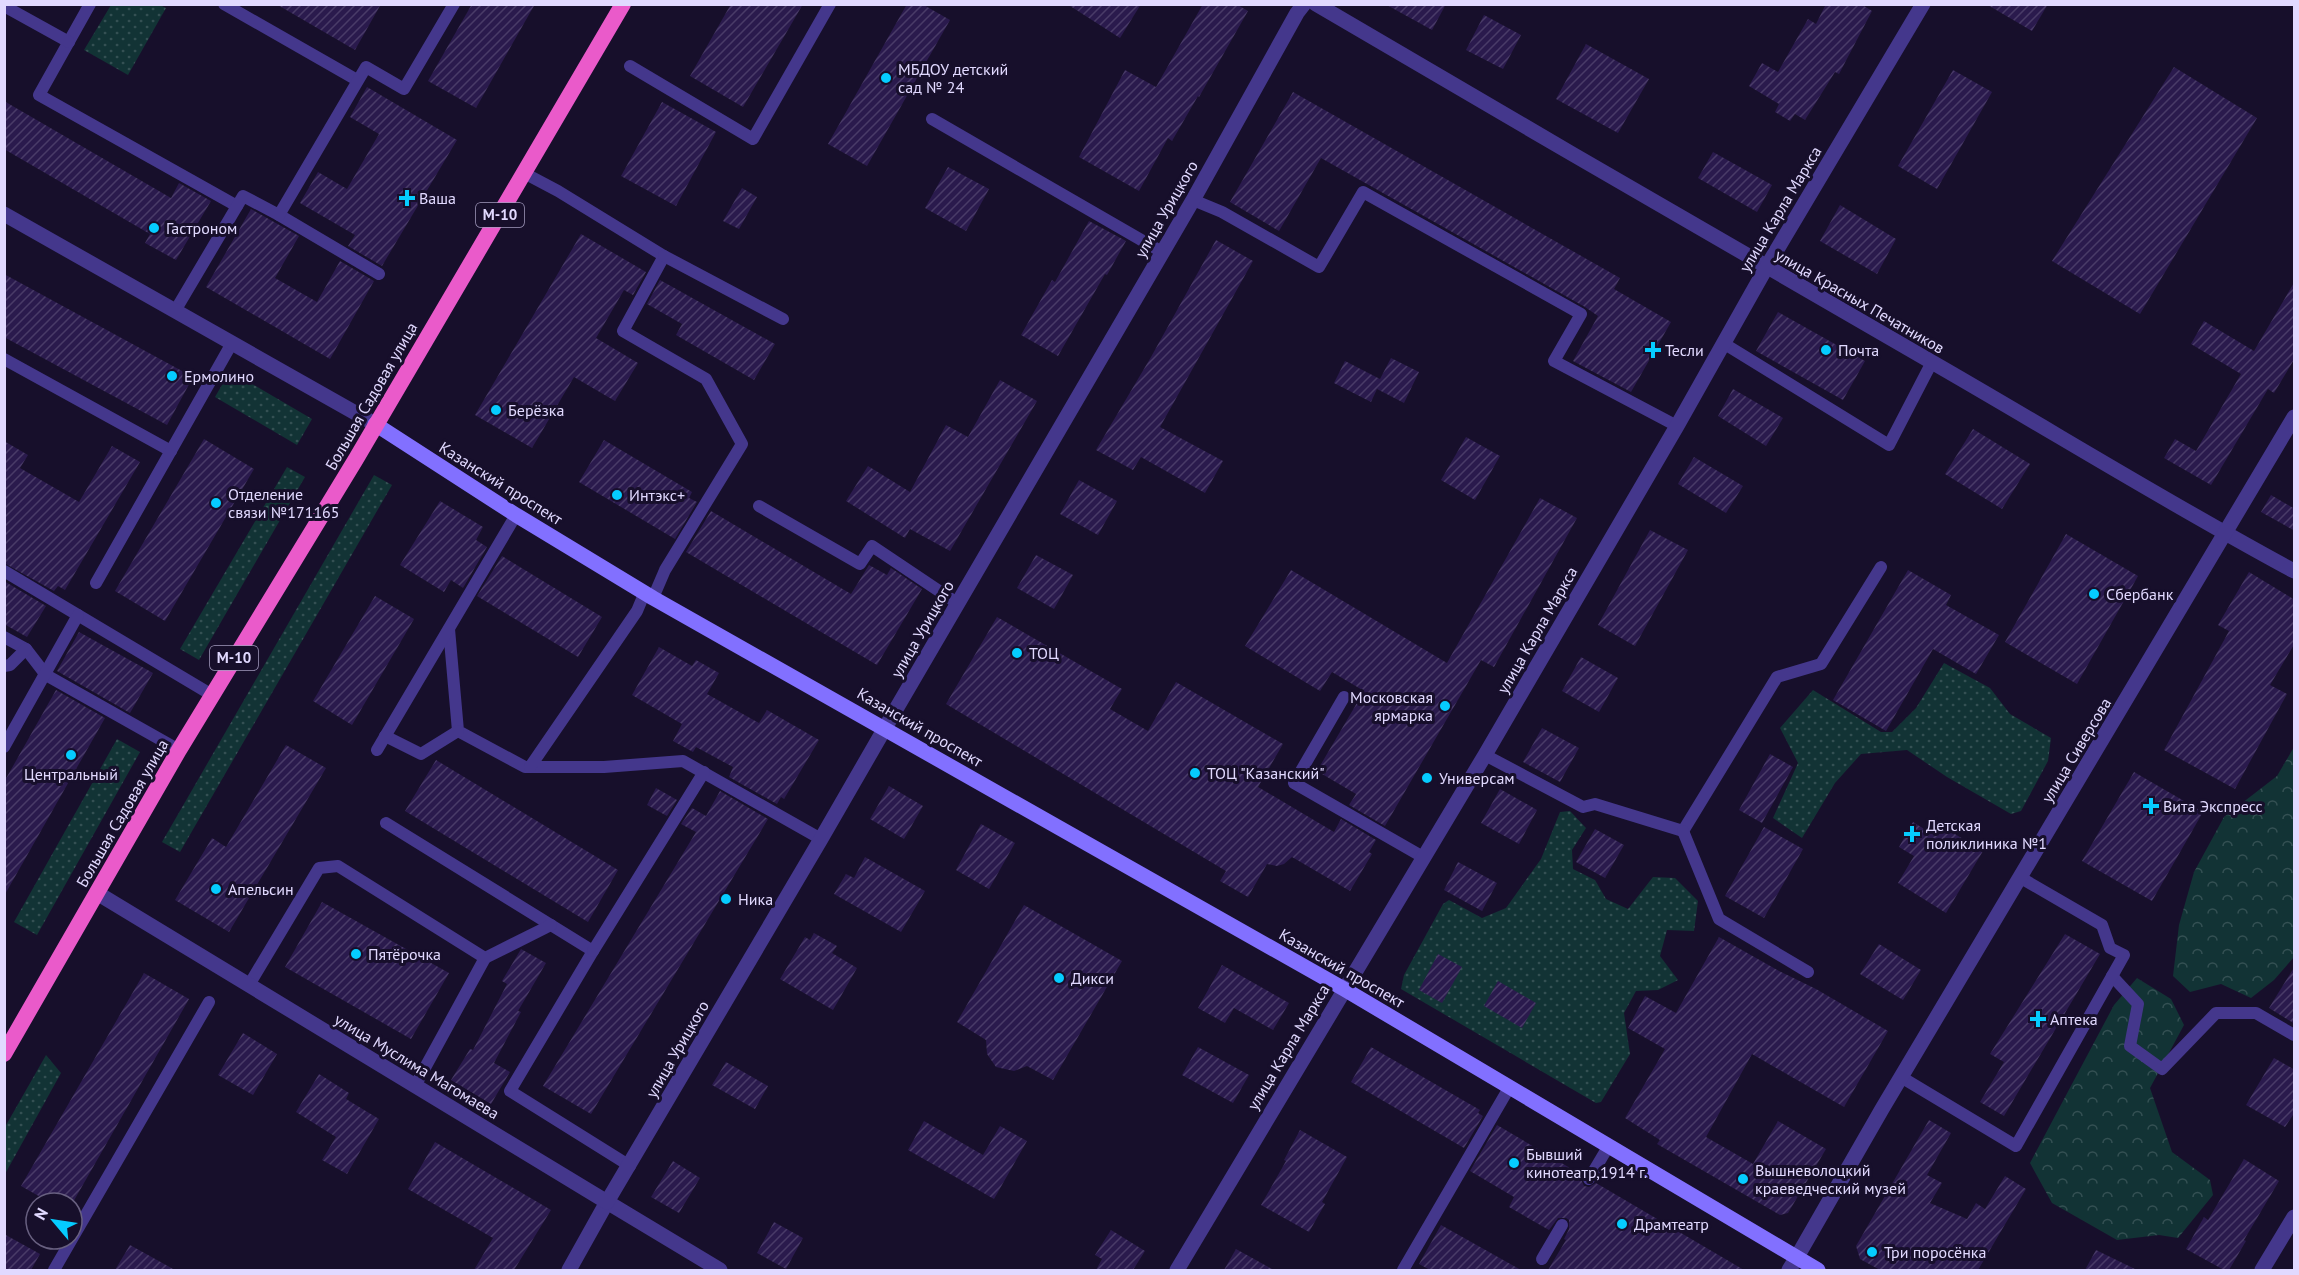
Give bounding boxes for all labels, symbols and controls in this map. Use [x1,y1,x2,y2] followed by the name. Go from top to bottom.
[898,59,1008,97] place label: МБДОУ детский сад № 24
[879,71,893,85] marker: МБДОУ детский сад № 24
[1735,142,1825,276] street label: улица Карла Маркса
[1130,157,1202,261] street label: улица Урицкого
[419,188,456,208] place label: Ваша
[400,191,414,205] marker: Ваша
[476,203,524,227] road number: М-10
[166,218,237,238] place label: Гастроном
[147,221,161,235] marker: Гастроном
[1772,244,1948,358] street label: улица Красных Печатников
[321,319,421,473] street label: Большая Садовая улица
[1665,340,1704,360] place label: Тесли
[1838,340,1879,360] place label: Почта
[1646,343,1660,357] marker: Тесли
[1819,343,1833,357] marker: Почта
[184,366,254,386] place label: Ермолино
[165,369,179,383] marker: Ермолино
[508,400,564,420] place label: Берёзка
[489,403,503,417] marker: Берёзка
[436,437,567,529] street label: Казанский проспект
[228,484,340,522] place label: Отделение связи №171165
[629,485,685,505] place label: Интэкс+
[610,488,624,502] marker: Интэкс+
[209,496,223,510] marker: Отделение связи №171165
[1492,563,1582,697] street label: улица Карла Маркса
[886,577,958,681] street label: улица Урицкого
[2106,584,2174,604] place label: Сбербанк
[2087,587,2101,601] marker: Сбербанк
[1029,643,1059,663] place label: ТОЦ
[210,646,258,670] road number: М-10
[1010,646,1024,660] marker: ТОЦ
[854,683,987,771] street label: Казанский проспект
[1350,687,1433,725] place label: Московская ярмарка
[2037,694,2115,806] street label: улица Сиверсова
[1438,699,1452,713] marker: Московская ярмарка
[72,736,172,890] street label: Большая Садовая улица
[64,748,78,762] marker: Центральный
[1207,763,1325,783] place label: ТОЦ "Казанский"
[24,764,118,784] place label: Центральный
[1188,766,1202,780] marker: ТОЦ "Казанский"
[1439,768,1515,788] place label: Универсам
[1420,771,1434,785] marker: Универсам
[2163,796,2263,816] place label: Вита Экспресс
[2144,799,2158,813] marker: Вита Экспресс
[1926,815,2047,853] place label: Детская поликлиника №1
[1903,825,1921,843] marker: Детская поликлиника №1
[228,879,294,899] place label: Апельсин
[209,882,223,896] marker: Апельсин
[738,889,773,909] place label: Ника
[719,892,733,906] marker: Ника
[1276,924,1409,1012] street label: Казанский проспект
[368,944,441,964] place label: Пятёрочка
[349,947,363,961] marker: Пятёрочка
[1071,968,1114,988] place label: Дикси
[1052,971,1066,985] marker: Дикси
[1243,980,1333,1114] street label: улица Карла Маркса
[641,997,713,1101] street label: улица Урицкого
[331,1009,503,1123] street label: улица Муслима Магомаева
[2050,1009,2098,1029] place label: Аптека
[2031,1012,2045,1026] marker: Аптека
[1526,1144,1647,1182] place label: Бывший кинотеатр,1914 г.
[1507,1156,1521,1170] marker: Бывший кинотеатр,1914 г.
[1755,1160,1906,1198] place label: Вышневолоцкий краеведческий музей
[1736,1172,1750,1186] marker: Вышневолоцкий краеведческий музей
[24,1191,84,1251] north arrow
[30,1204,52,1223] text: N
[1634,1214,1709,1234] place label: Драмтеатр
[1615,1217,1629,1231] marker: Драмтеатр
[1884,1242,1986,1262] place label: Три поросёнка
[1865,1245,1879,1259] marker: Три поросёнка

